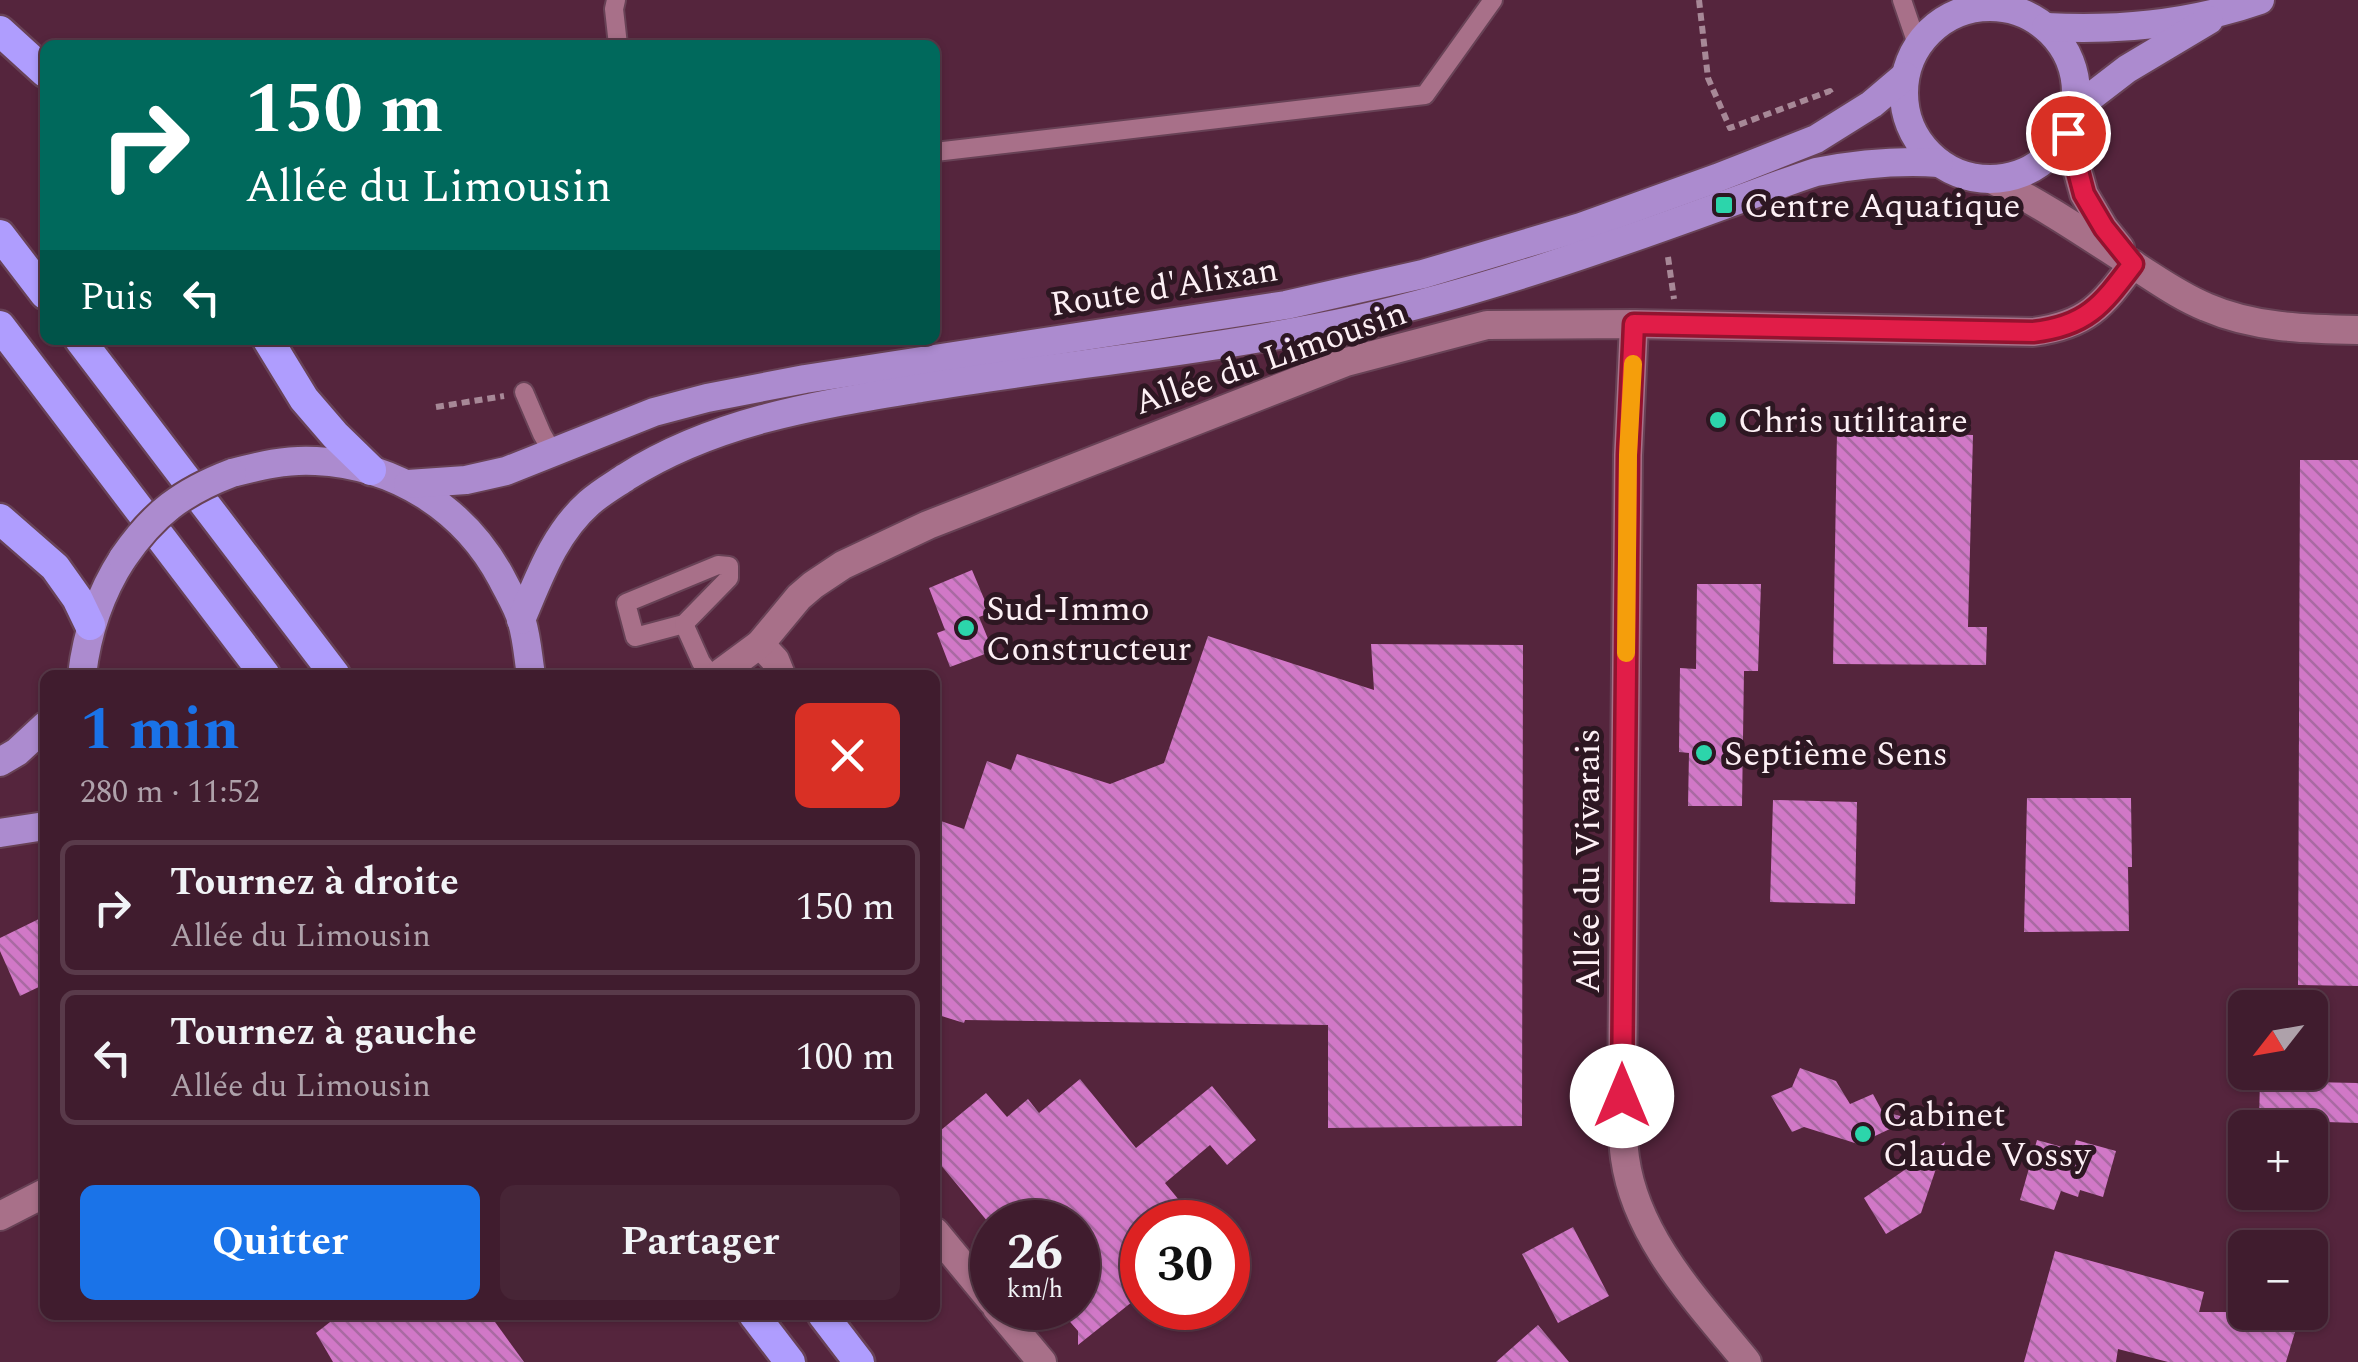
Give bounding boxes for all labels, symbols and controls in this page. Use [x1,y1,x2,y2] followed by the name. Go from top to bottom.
[245,57,443,163] text: 150 m
[80,80,210,210] icon: right
[2026,91,2111,176] pin
[2041,106,2096,161] icon: arrive
[245,153,612,222] text: Allée du Limousin
[1744,180,2020,233] place label: Centre Aquatique
[1713,194,1735,216] marker: Centre Aquatique
[1046,243,1282,332] street label: Route d'Alixan
[80,269,154,327] text: Puis
[174,270,229,325] icon: left
[1127,287,1414,430] street label: Allée du Limousin
[1738,395,1968,448] place label: Chris utilitaire
[1707,409,1729,431] marker: Chris utilitaire
[986,583,1191,676] place label: Sud-Immo Constructeur
[955,617,977,639] marker: Sud-Immo Constructeur
[80,684,240,776] text: 1 min
[795,703,900,808] button: close
[1562,728,1615,994] street label: Allée du Vivarais
[1724,728,1948,781] place label: Septième Sens
[1693,742,1715,764] marker: Septième Sens
[80,768,260,817] text: 280 m · 11:52
[170,854,459,912] text: Tournez à droite
[796,879,895,937] text: 150 m
[85,880,140,935] icon: right
[170,912,431,961] text: Allée du Limousin
[2228,990,2328,1090] north arrow
[2228,990,2328,1330] map controls
[170,1004,477,1062] text: Tournez à gauche
[796,1029,895,1087] text: 100 m
[85,1030,140,1085] icon: left
[1570,1044,1674,1148] position arrow
[170,1062,431,1111] text: Allée du Limousin
[1883,1089,2092,1182] place label: Cabinet Claude Vossy
[2228,1110,2328,1210] button: +
[1852,1123,1874,1145] marker: Cabinet Claude Vossy
[80,1185,480,1300] button: Quitter
[500,1185,900,1300] button: Partager
[1120,1200,1250,1330] speed limit sign: 30
[1007,1215,1063,1291] text: 26
[2228,1230,2328,1330] button: −
[1007,1271,1063,1309] text: km/h

